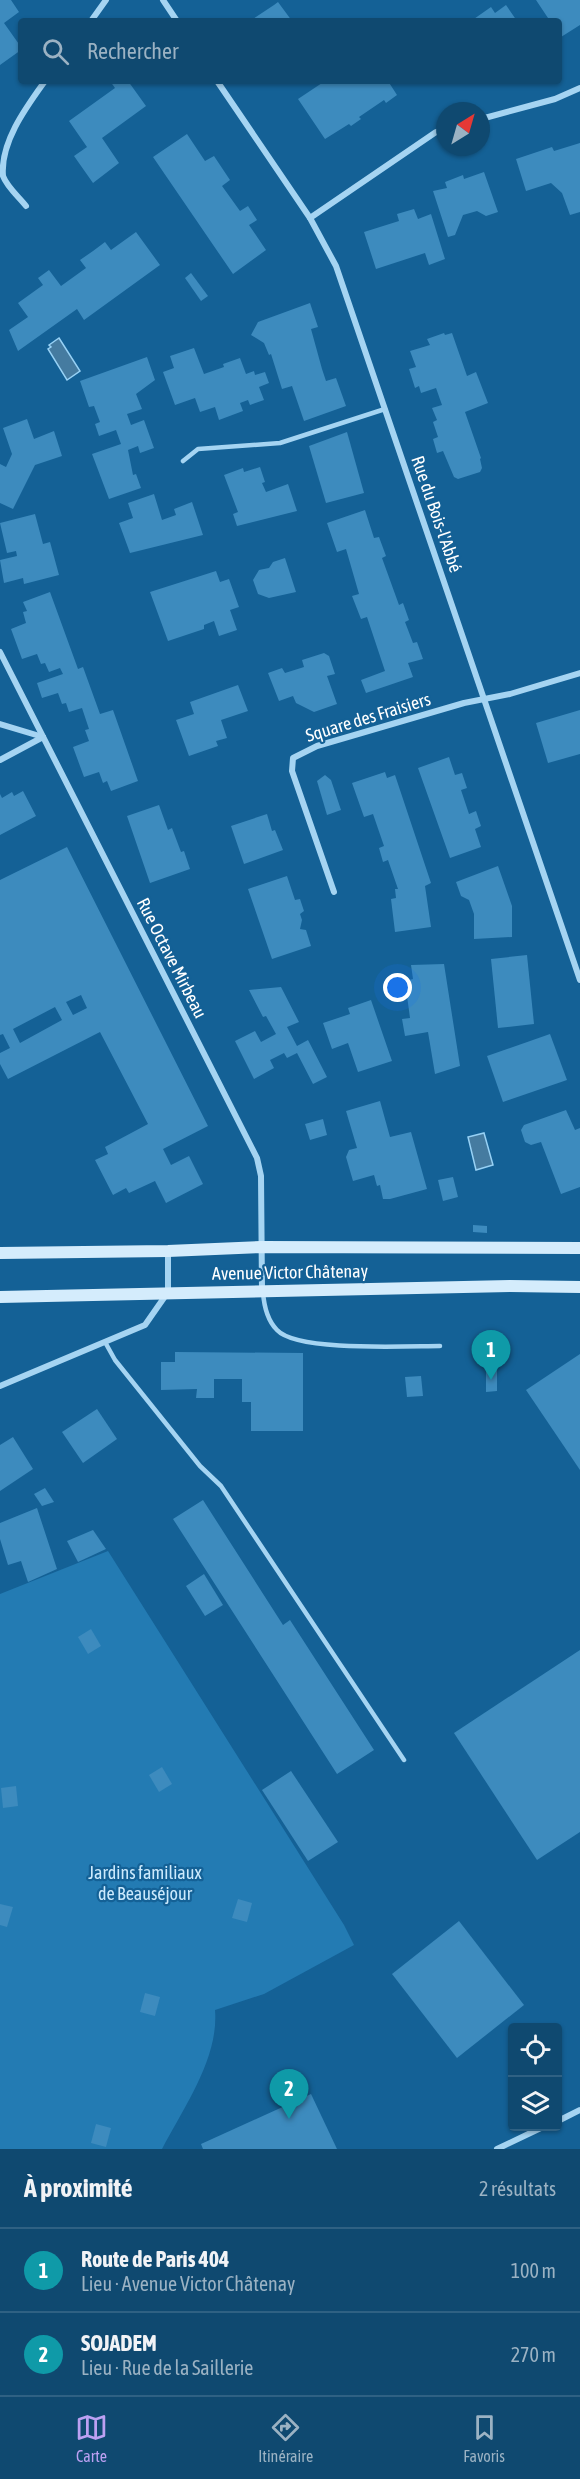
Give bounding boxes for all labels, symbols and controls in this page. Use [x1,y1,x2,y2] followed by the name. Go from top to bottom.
[18,18,562,84] search box
[39,35,72,68] icon: search
[87,38,178,64] text: Rechercher
[436,102,490,156] north arrow
[407,453,467,575] street label: Rue du Bois-l'Abbé
[303,688,433,746] street label: Square des Fraisiers
[133,894,211,1022] street label: Rue Octave Mirbeau
[383,973,412,1002] your location
[212,1260,368,1284] street label: Avenue Victor Châtenay
[472,1330,510,1380] pin: 1
[88,1862,202,1904] park label: Jardins familiaux de Beauséjour
[508,2023,562,2131] map controls
[508,2023,562,2077] button: locate
[270,2070,308,2119] pin: 2
[508,2077,562,2131] button: layers
[24,2173,132,2203] text: À proximité
[479,2177,556,2200] text: 2 résultats
[81,2246,229,2272] text: Route de Paris 404
[39,2259,48,2282] text: 1
[511,2259,556,2282] text: 100 m
[81,2272,295,2295] text: Lieu · Avenue Victor Châtenay
[81,2330,157,2356] text: SOJADEM
[39,2343,48,2366] text: 2
[511,2343,556,2366] text: 270 m
[81,2356,253,2379] text: Lieu · Rue de la Saillerie
[75,2411,108,2465] tab: Carte
[258,2411,313,2465] tab: Itinéraire
[463,2411,505,2465] tab: Favoris

